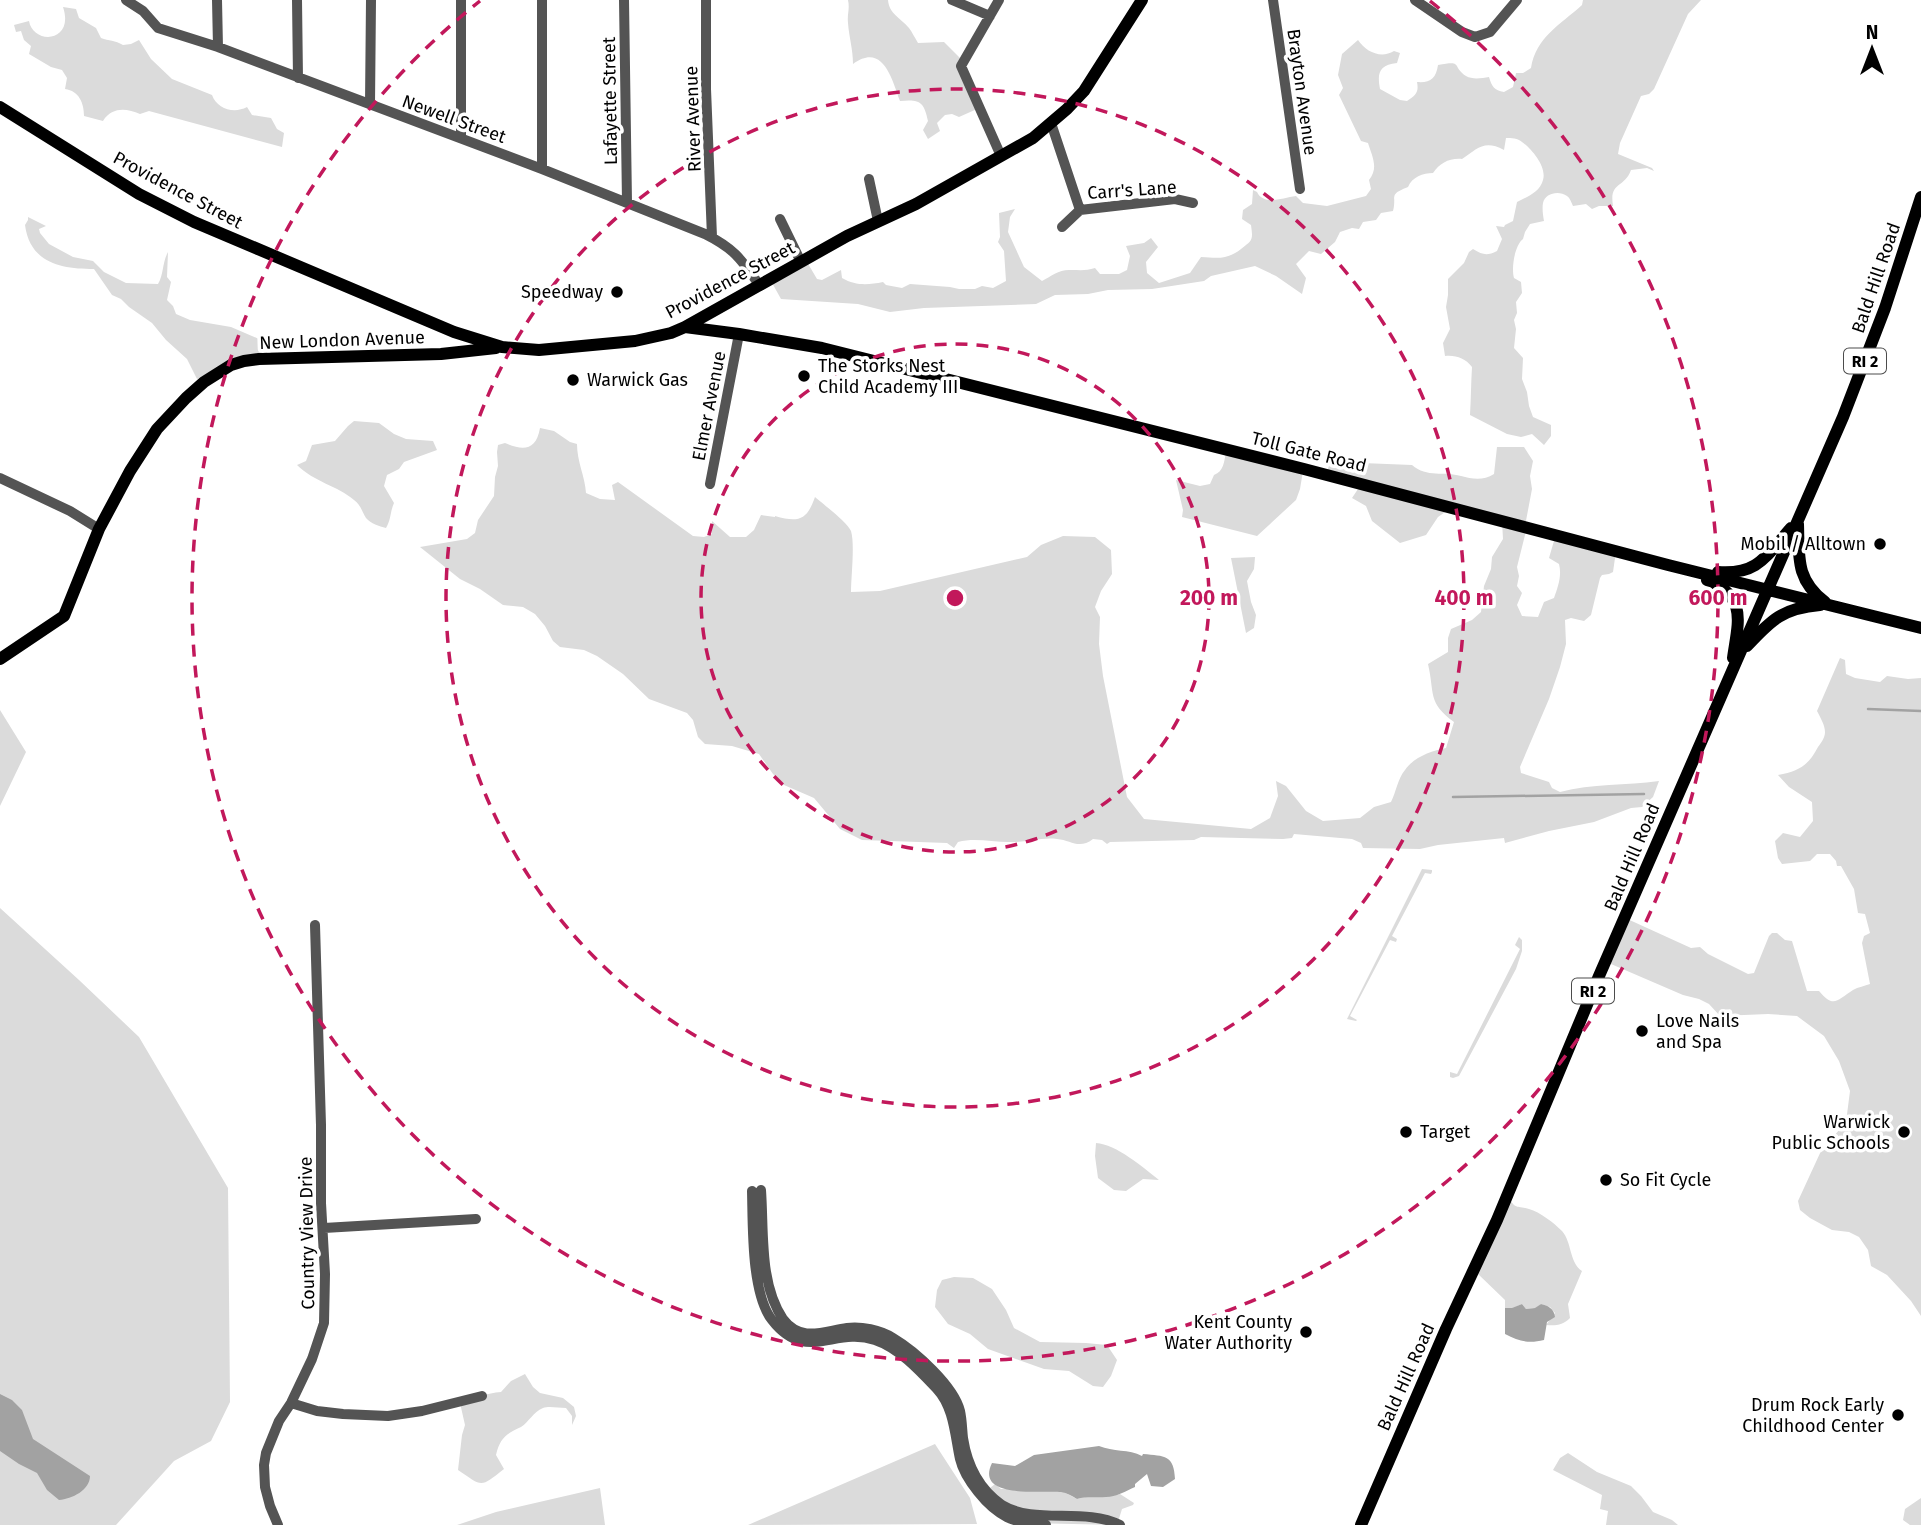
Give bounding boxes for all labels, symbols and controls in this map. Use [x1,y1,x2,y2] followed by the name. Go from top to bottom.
[1837,14,1907,84] north arrow
[1866,21,1878,44] text: N
[1282,27,1322,157] street label: Brayton Avenue
[598,36,622,165] street label: Lafayette Street
[680,66,706,172] street label: River Avenue
[399,90,509,148] street label: Newell Street
[109,147,247,234] street label: Providence Street
[1087,176,1177,204] street label: Carr's Lane
[1847,220,1905,336] street label: Bald Hill Road
[661,236,799,323] street label: Providence Street
[521,281,603,303] place label: Speedway
[609,284,625,300] marker: Speedway
[259,326,425,354] street label: New London Avenue
[1844,348,1886,374] road number: RI 2
[688,349,730,463] street label: Elmer Avenue
[818,355,958,398] place label: The Storks Nest Child Academy III
[796,368,812,384] marker: The Storks Nest Child Academy III
[587,369,688,391] place label: Warwick Gas
[565,372,581,388] marker: Warwick Gas
[1249,427,1369,477] street label: Toll Gate Road
[1740,533,1866,555] place label: Mobil / Alltown
[1872,536,1888,552] marker: Mobil / Alltown
[1180,585,1238,611] text: 200 m
[1434,585,1494,611] text: 400 m
[1688,585,1748,611] text: 600 m
[943,586,967,610] centre of rings
[1599,800,1665,914] street label: Bald Hill Road
[1572,979,1614,1004] road number: RI 2
[1656,1010,1739,1053] place label: Love Nails and Spa
[1634,1023,1650,1039] marker: Love Nails and Spa
[1771,1111,1891,1154] place label: Warwick Public Schools
[1420,1121,1471,1143] place label: Target
[1398,1124,1414,1140] marker: Target
[1896,1124,1912,1140] marker: Warwick Public Schools
[295,1156,319,1310] street label: Country View Drive
[1620,1169,1711,1191] place label: So Fit Cycle
[1598,1172,1614,1188] marker: So Fit Cycle
[1164,1311,1292,1354] place label: Kent County Water Authority
[1372,1320,1440,1434] street label: Bald Hill Road
[1298,1324,1314,1340] marker: Kent County Water Authority
[1742,1394,1884,1437] place label: Drum Rock Early Childhood Center
[1890,1407,1906,1423] marker: Drum Rock Early Childhood Center

